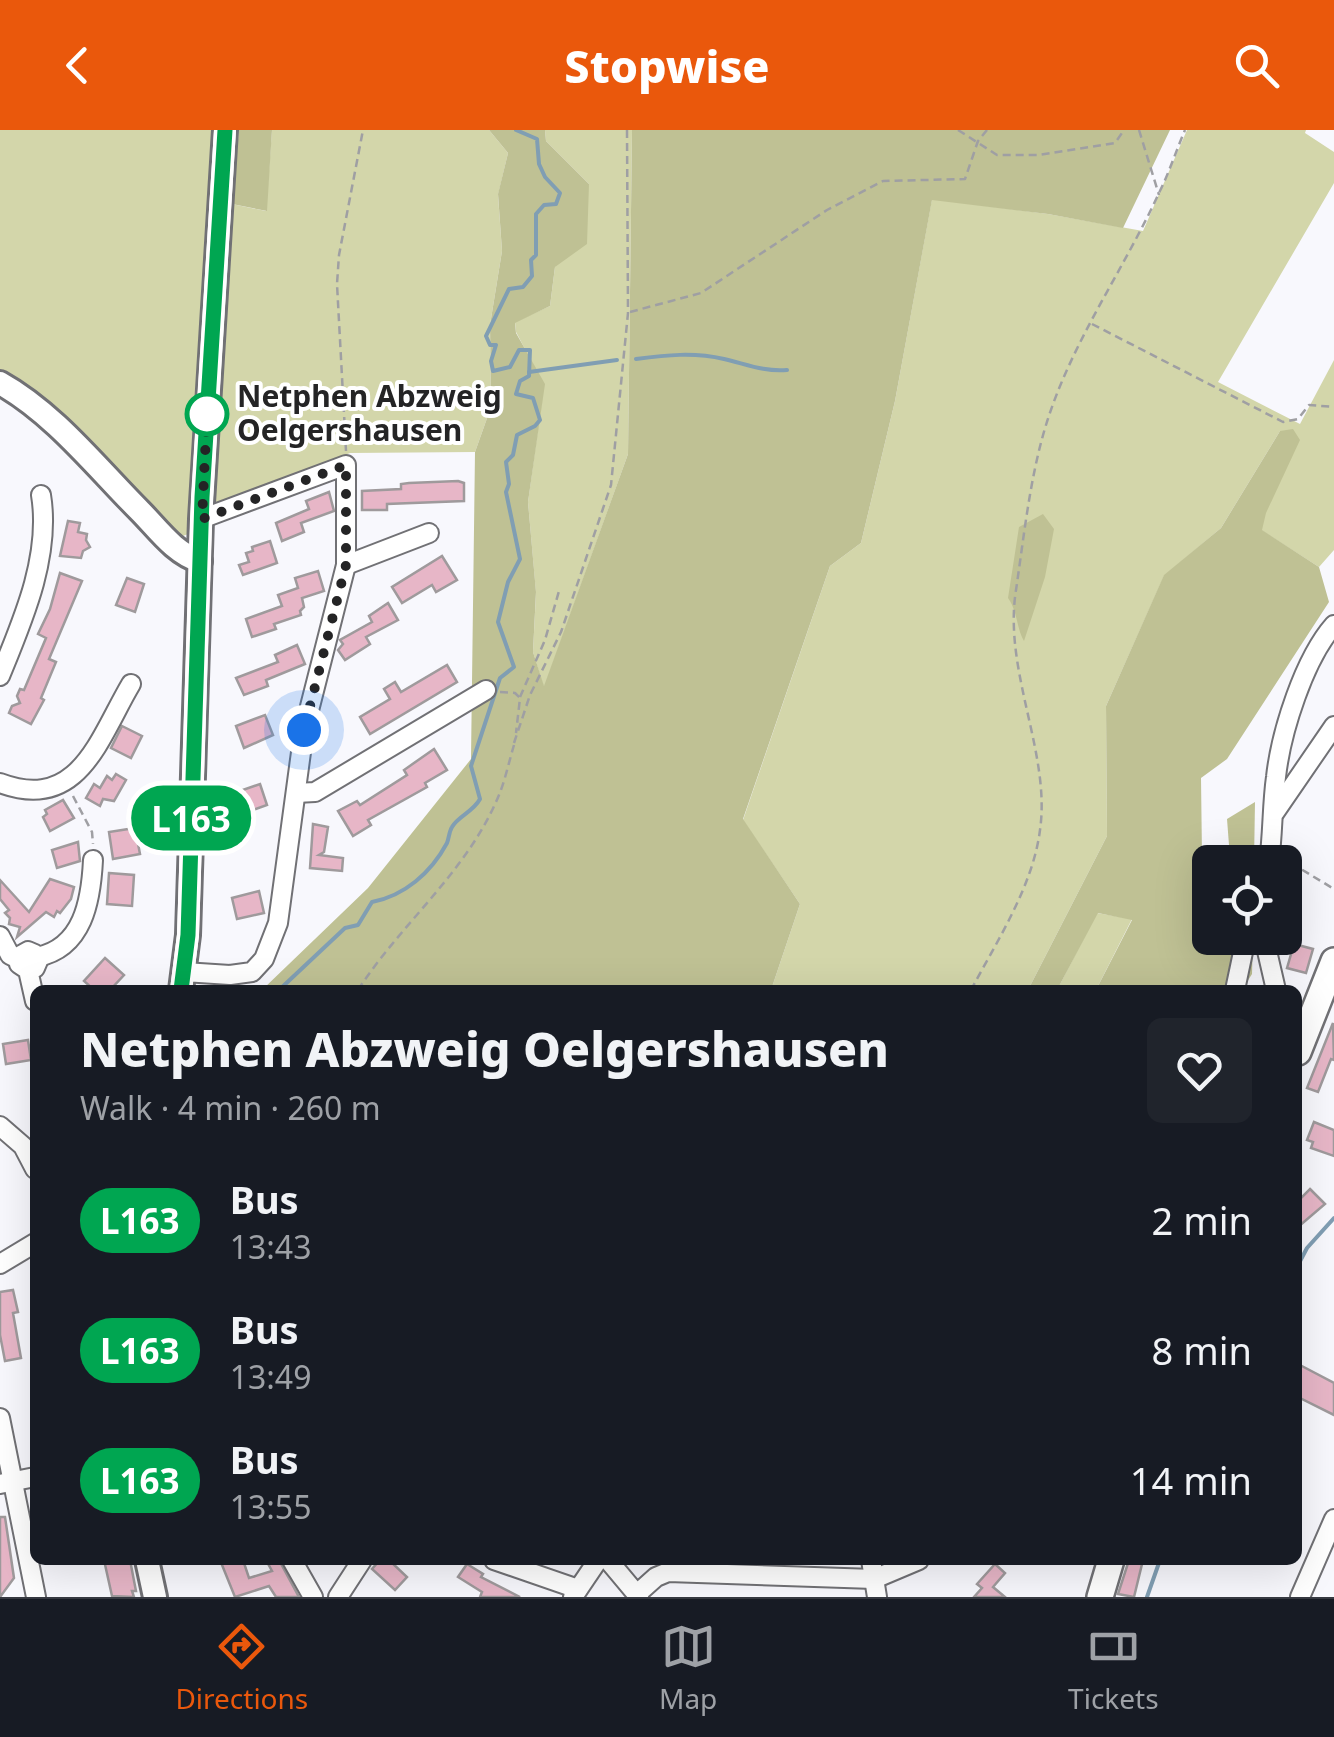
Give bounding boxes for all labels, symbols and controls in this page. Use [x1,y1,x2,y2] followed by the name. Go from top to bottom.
[564,35,770,96] text: Stopwise
[50,38,105,93] icon: back
[1229,38,1284,93] icon: search
[237,375,502,450] place label: Netphen Abzweig Oelgershausen
[186,393,228,435] marker: Netphen Abzweig Oelgershausen
[279,705,329,755] your location
[121,786,261,850] line badge: L163
[151,795,231,842] text: L163
[1192,845,1302,955] map controls
[1192,845,1302,955] button: locate
[80,1016,889,1081] text: Netphen Abzweig Oelgershausen
[1147,1018,1252,1123] button: heart
[80,1086,381,1129] text: Walk · 4 min · 260 m
[230,1173,299,1225] text: Bus
[1152,1194,1252,1246] text: 2 min
[100,1197,180,1244] text: L163
[230,1225,311,1268] text: 13:43
[230,1303,299,1355] text: Bus
[1152,1324,1252,1376] text: 8 min
[100,1327,180,1374] text: L163
[230,1355,311,1398] text: 13:49
[230,1433,299,1485] text: Bus
[1130,1454,1252,1506] text: 14 min
[100,1457,180,1504] text: L163
[230,1485,311,1528] text: 13:55
[175,1619,308,1717] tab: Directions
[659,1619,717,1717] tab: Map
[1068,1619,1159,1717] tab: Tickets

